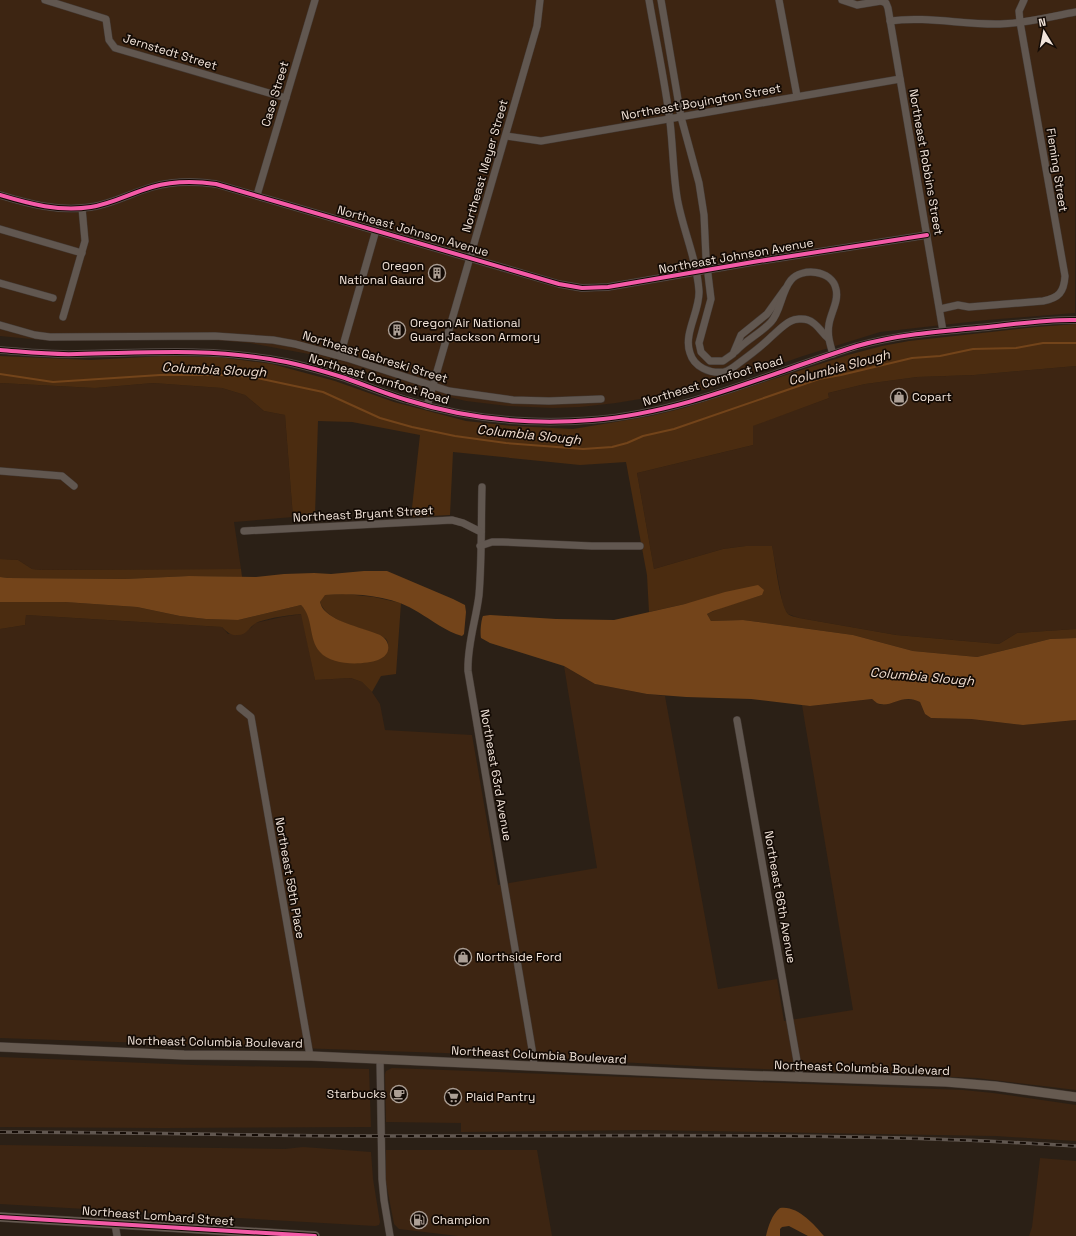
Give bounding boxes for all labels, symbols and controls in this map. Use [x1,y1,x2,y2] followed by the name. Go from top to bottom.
[1024,12,1064,52] north arrow
[1037,15,1047,30] text: N
[121,30,219,74] street label: Jernstedt Street
[257,59,293,129] street label: Case Street
[620,80,782,124] street label: Northeast Boyington Street
[905,88,947,236] street label: Northeast Robbins Street
[458,98,512,234] street label: Northeast Meyer Street
[1042,127,1072,213] street label: Fleming Street
[335,202,491,260] street label: Northeast Johnson Avenue
[657,235,815,277] street label: Northeast Johnson Avenue
[339,258,424,288] place label: Oregon National Gaurd
[427,263,447,283] building icon: Oregon National Gaurd
[410,315,540,345] place label: Oregon Air National Guard Jackson Armory
[387,320,407,340] building icon: Oregon Air National Guard Jackson Armory
[300,327,450,387] street label: Northeast Gabreski Street
[786,345,893,389] water label: Columbia Slough
[307,350,451,408] street label: Northeast Cornfoot Road
[641,352,785,410] street label: Northeast Cornfoot Road
[161,358,268,381] water label: Columbia Slough
[889,387,909,407] shop icon: Copart
[912,389,952,405] place label: Copart
[476,421,583,449] water label: Columbia Slough
[292,502,434,526] street label: Northeast Bryant Street
[869,663,976,690] water label: Columbia Slough
[477,708,515,842] street label: Northeast 63rd Avenue
[271,816,309,940] street label: Northeast 59th Place
[760,829,800,965] street label: Northeast 66th Avenue
[453,947,473,967] shop icon: Northside Ford
[476,949,562,965] place label: Northside Ford
[127,1032,303,1052] street label: Northeast Columbia Boulevard
[451,1042,627,1068] street label: Northeast Columbia Boulevard
[774,1057,950,1079] street label: Northeast Columbia Boulevard
[389,1084,409,1104] cafe icon: Starbucks
[327,1086,386,1102] place label: Starbucks
[443,1087,463,1107] supermarket icon: Plaid Pantry
[466,1089,535,1105] place label: Plaid Pantry
[82,1203,234,1229] street label: Northeast Lombard Street
[409,1210,429,1230] fuel station icon: Champion
[432,1212,490,1228] place label: Champion

